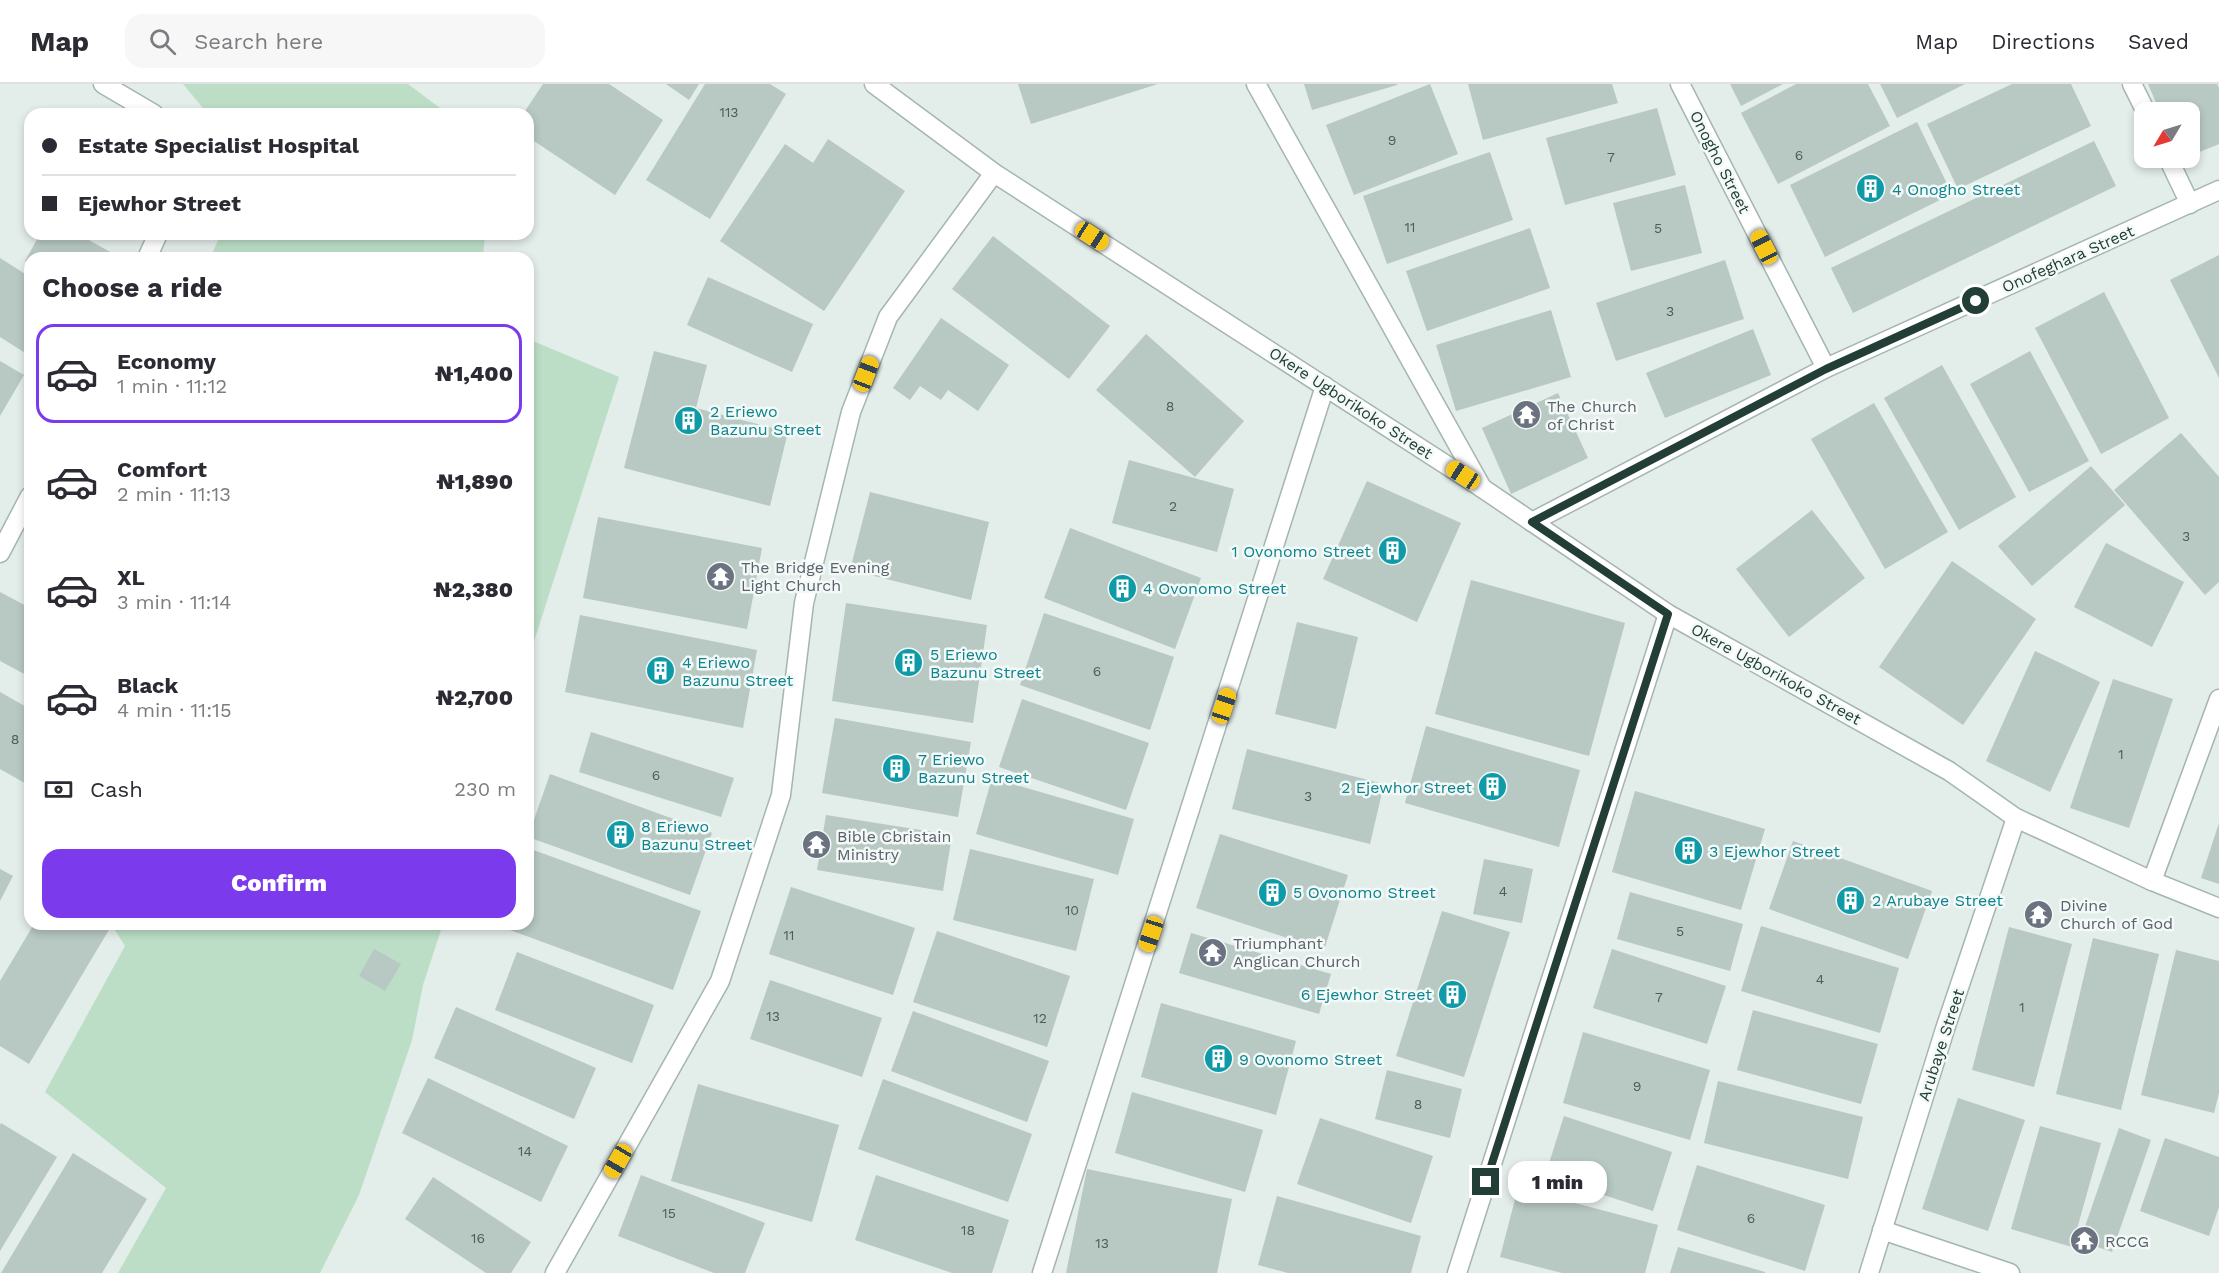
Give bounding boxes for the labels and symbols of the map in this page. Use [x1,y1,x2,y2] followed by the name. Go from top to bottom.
[2134,102,2200,168] north arrow
[719,104,739,120] house number: 113
[1686,107,1754,217] street label: Onogho Street
[1388,132,1396,148] house number: 9
[1795,147,1803,163] house number: 6
[1607,149,1615,165] house number: 7
[1855,173,1887,205] building icon: 4 Onogho Street
[1892,180,2021,199] place label: 4 Onogho Street
[1072,219,1112,253] car
[1405,219,1415,235] house number: 11
[1654,220,1662,236] house number: 5
[1999,221,2137,297] street label: Onofeghara Street
[1748,227,1780,267] car
[1962,287,1989,314] route start
[1666,303,1674,319] house number: 3
[1266,343,1437,463] street label: Okere Ugborikoko Street
[851,354,881,394] car
[1547,397,1637,434] place label: The Church of Christ
[1166,398,1174,414] house number: 8
[1510,399,1542,431] temple icon: The Church of Christ
[710,402,822,439] place label: 2 Eriewo Bazunu Street
[673,404,705,436] building icon: 2 Eriewo Bazunu Street
[1443,458,1483,492] car
[1169,498,1177,514] house number: 2
[2182,528,2190,544] house number: 3
[1376,535,1408,567] building icon: 1 Ovonomo Street
[1231,542,1371,561] place label: 1 Ovonomo Street
[741,558,890,595] place label: The Bridge Evening Light Church
[704,560,736,592] temple icon: The Bridge Evening Light Church
[1106,572,1138,604] building icon: 4 Ovonomo Street
[1143,579,1286,598] place label: 4 Ovonomo Street
[1688,619,1865,729] street label: Okere Ugborikoko Street
[930,645,1042,682] place label: 5 Eriewo Bazunu Street
[893,647,925,679] building icon: 5 Eriewo Bazunu Street
[682,653,794,690] place label: 4 Eriewo Bazunu Street
[645,655,677,687] building icon: 4 Eriewo Bazunu Street
[1093,663,1101,679] house number: 6
[1210,686,1238,726] car
[11,731,19,747] house number: 8
[2118,746,2124,762] house number: 1
[918,750,1030,787] place label: 7 Eriewo Bazunu Street
[881,752,913,784] building icon: 7 Eriewo Bazunu Street
[652,767,660,783] house number: 6
[1477,771,1509,803] building icon: 2 Ejewhor Street
[1341,778,1472,797] place label: 2 Ejewhor Street
[1304,788,1312,804] house number: 3
[641,817,753,854] place label: 8 Eriewo Bazunu Street
[604,819,636,851] building icon: 8 Eriewo Bazunu Street
[837,827,951,864] place label: Bible Cbristain Ministry
[800,829,832,861] temple icon: Bible Cbristain Ministry
[1672,835,1704,867] building icon: 3 Ejewhor Street
[1709,842,1840,861] place label: 3 Ejewhor Street
[1256,876,1288,908] building icon: 5 Ovonomo Street
[1293,883,1436,902] place label: 5 Ovonomo Street
[1499,883,1507,899] house number: 4
[1835,884,1867,916] building icon: 2 Arubaye Street
[1872,891,2003,910] place label: 2 Arubaye Street
[2060,896,2173,933] place label: Divine Church of God
[2023,898,2055,930] temple icon: Divine Church of God
[1065,902,1079,918] house number: 10
[1137,914,1165,954] car
[1676,923,1684,939] house number: 5
[784,927,794,943] house number: 11
[1233,934,1360,971] place label: Triumphant Anglican Church
[1196,936,1228,968] temple icon: Triumphant Anglican Church
[1816,971,1824,987] house number: 4
[1437,978,1469,1010] building icon: 6 Ejewhor Street
[1301,985,1432,1004] place label: 6 Ejewhor Street
[1914,986,1968,1103] street label: Arubaye Street
[1655,989,1663,1005] house number: 7
[2019,999,2025,1015] house number: 1
[766,1008,780,1024] house number: 13
[1033,1010,1047,1026] house number: 12
[1202,1043,1234,1075] building icon: 9 Ovonomo Street
[1239,1050,1382,1069] place label: 9 Ovonomo Street
[1633,1078,1641,1094] house number: 9
[1414,1096,1422,1112] house number: 8
[601,1141,635,1181] car
[518,1143,532,1159] house number: 14
[1507,1161,1606,1203] callout: 1 min
[1472,1168,1499,1195] route end
[662,1205,676,1221] house number: 15
[1747,1210,1755,1226] house number: 6
[961,1222,975,1238] house number: 18
[2068,1225,2100,1257] temple icon: RCCG
[471,1230,485,1246] house number: 16
[2105,1232,2149,1251] place label: RCCG
[1095,1235,1109,1251] house number: 13

